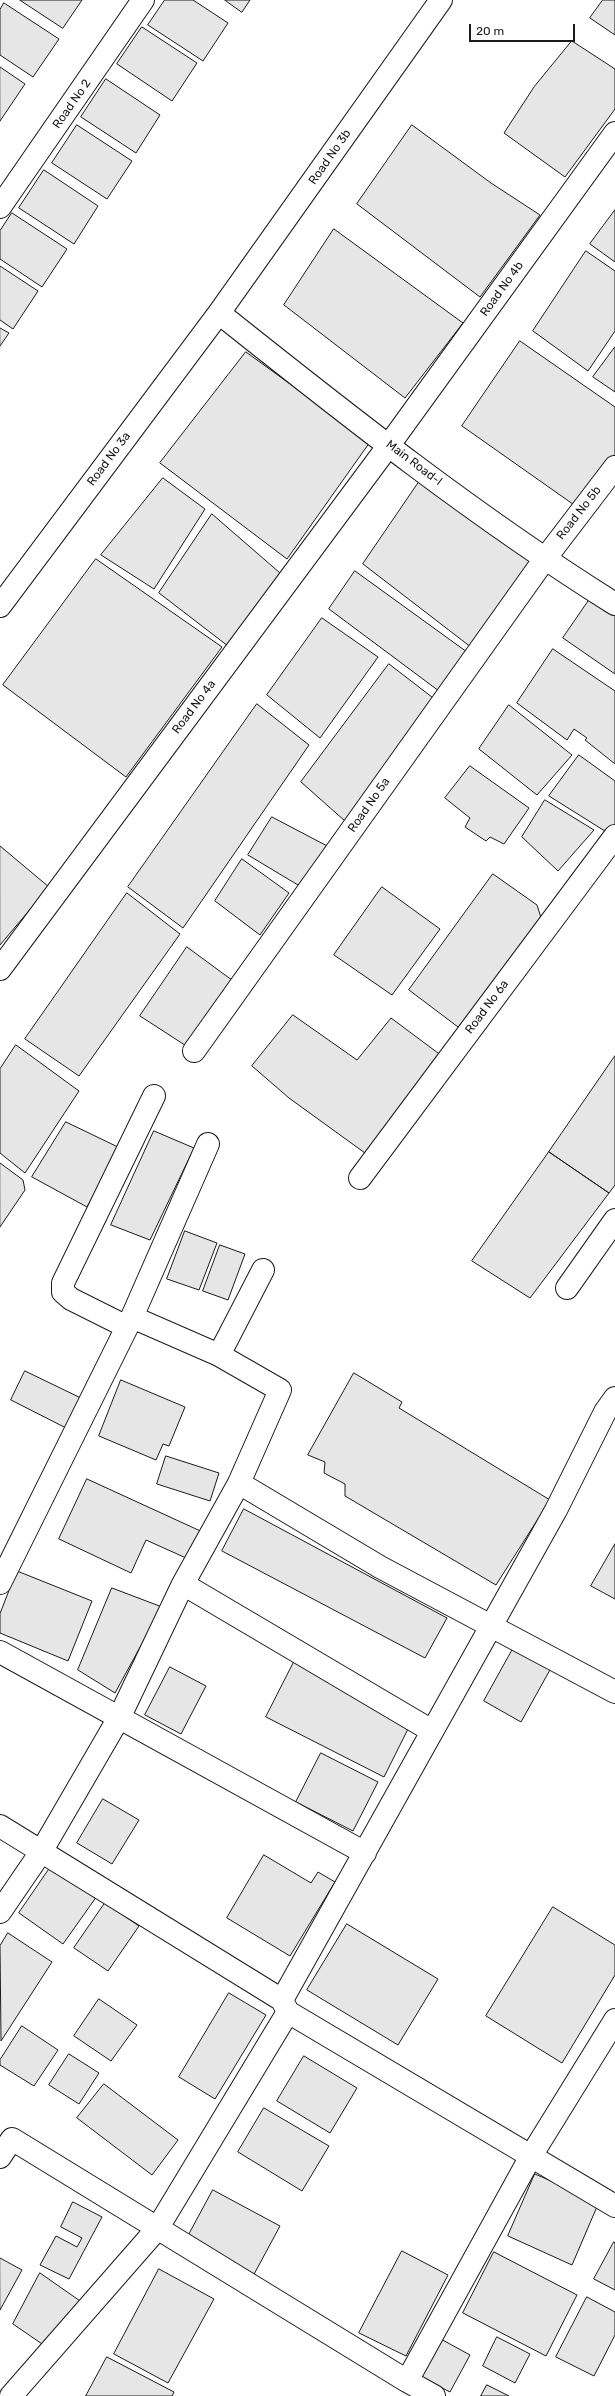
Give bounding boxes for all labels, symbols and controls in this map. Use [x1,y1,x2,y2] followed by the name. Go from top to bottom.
[471,16,577,42] scale bar
[476,24,504,38] text: 20 m
[50,77,94,131] street label: Road No 2
[306,127,354,187] street label: Road No 3b
[477,259,527,319] street label: Road No 4b
[84,429,134,489] street label: Road No 3a
[383,437,445,489] street label: Main Road-I
[554,483,604,543] street label: Road No 5b
[169,677,219,737] street label: Road No 4a
[345,775,393,835] street label: Road No 5a
[462,977,512,1037] street label: Road No 6a

